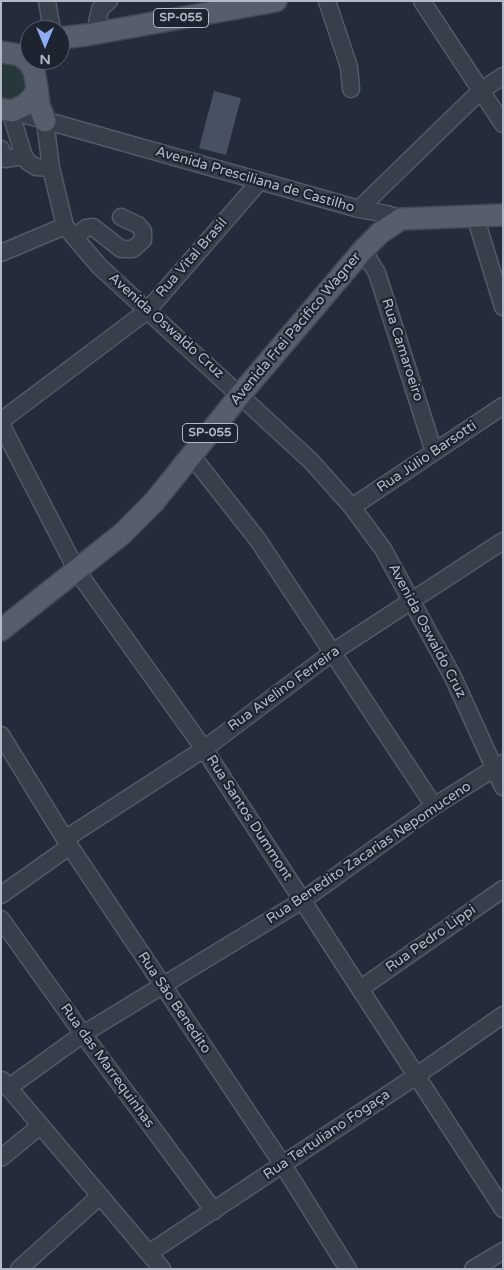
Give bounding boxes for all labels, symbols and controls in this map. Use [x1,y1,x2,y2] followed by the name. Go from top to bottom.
[154,8,208,28] road number: SP-055
[20,20,70,70] north arrow
[39,51,51,68] text: N
[153,143,357,217] street label: Avenida Presciliana de Castilho
[153,215,231,301] street label: Rua Vital Brasil
[227,249,365,409] street label: Avenida Frei Pacifico Wagner
[105,270,227,382] street label: Avenida Oswaldo Cruz
[377,296,427,404] street label: Rua Camaroeiro
[374,417,480,497] street label: Rua Júlio Barsotti
[182,423,238,442] road number: SP-055
[385,561,469,701] street label: Avenida Oswaldo Cruz
[225,643,343,735] street label: Rua Avelino Ferreira
[202,752,296,884] street label: Rua Santos Dummont
[264,778,474,928] street label: Rua Benedito Zacarias Nepomuceno
[383,902,479,976] street label: Rua Pedro Lippi
[134,949,214,1057] street label: Rua São Benedito
[56,1001,158,1131] street label: Rua das Marrequinhas
[261,1086,393,1184] street label: Rua Tertuliano Fogaça

